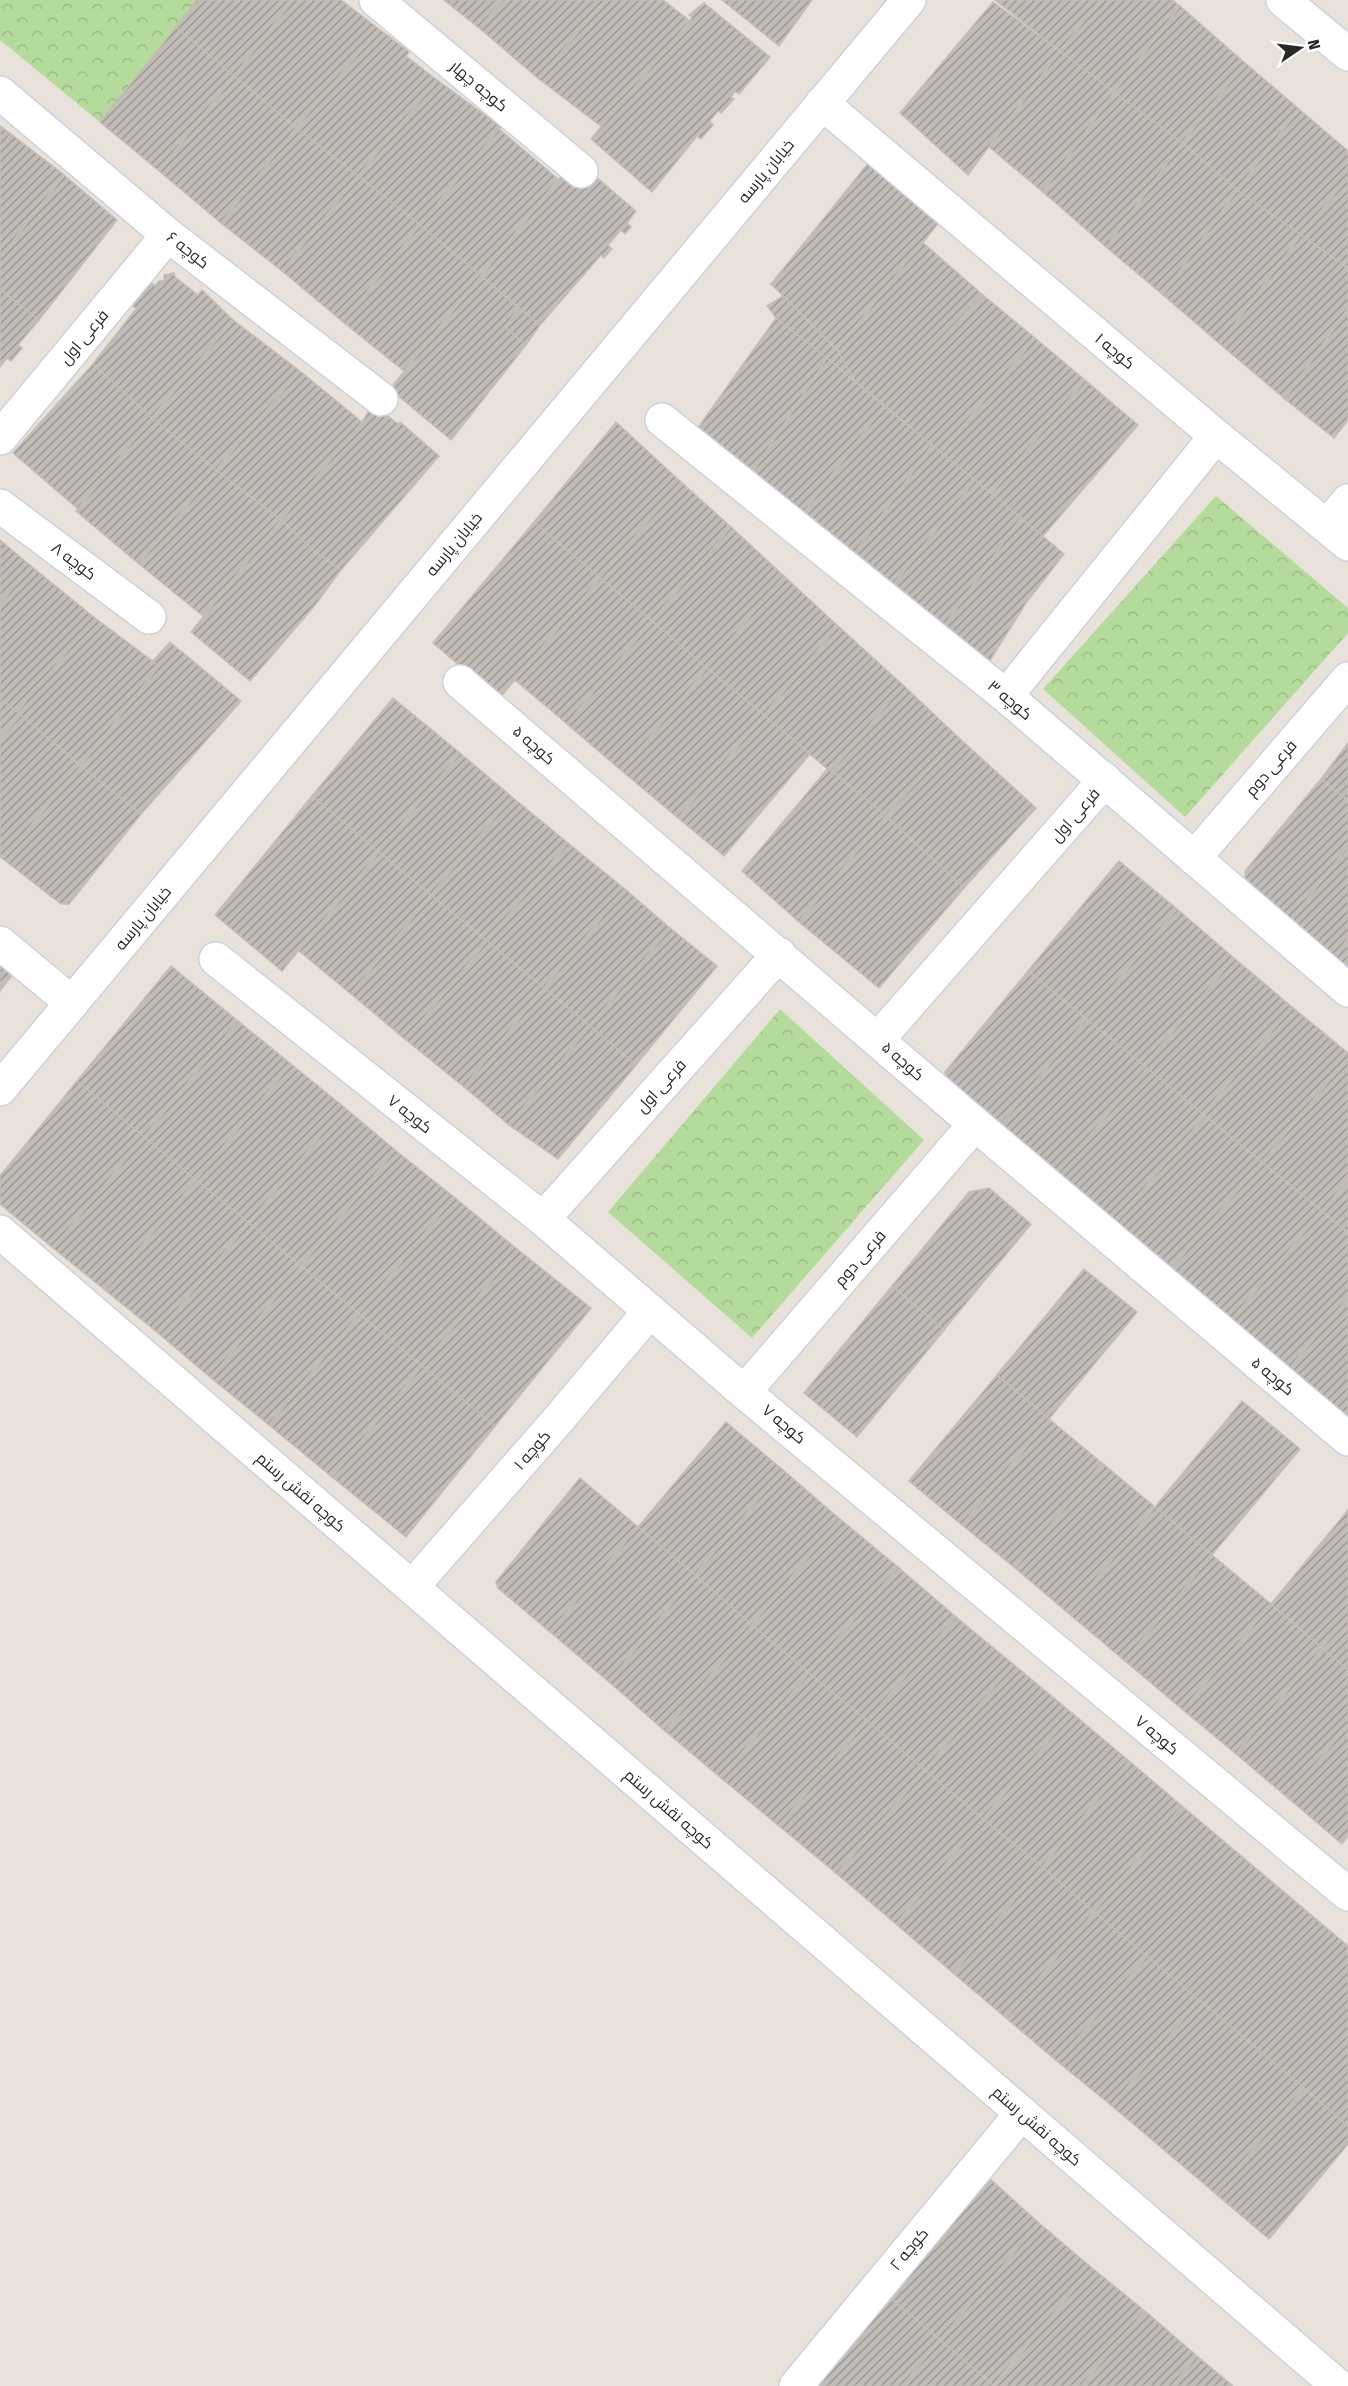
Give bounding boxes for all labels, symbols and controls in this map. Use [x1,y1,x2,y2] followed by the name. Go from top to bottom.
[1270,18,1330,78] north arrow
[1304,38,1324,51] text: N
[444,56,512,117] street label: کوچه چهار
[734,135,800,208] street label: خیابان پارسه
[162,227,213,274] street label: کوچه ۶
[56,306,113,369] street label: فرعی اول
[1090,329,1139,375] street label: کوچه ۱
[422,508,488,581] street label: خیابان پارسه
[47,538,100,586] street label: کوچه ۸
[983,676,1036,726] street label: کوچه ۳
[508,721,559,770] street label: کوچه ۵
[1241,736,1302,801] street label: فرعی دوم
[1046,784,1104,847] street label: فرعی اول
[111,882,177,955] street label: خیابان پارسه
[877,1037,928,1086] street label: کوچه ۵
[632,1055,691,1117] street label: فرعی اول
[383,1091,436,1139] street label: کوچه ۷
[830,1226,891,1291] street label: فرعی دوم
[1246,1353,1298,1401] street label: کوچه ۵
[757,1400,810,1449] street label: کوچه ۷
[510,1426,556,1475] street label: کوچه ۱
[251,1448,350,1537] street label: کوچه نقش رستم
[1130,1711,1183,1760] street label: کوچه ۷
[619,1765,718,1854] street label: کوچه نقش رستم
[987,2082,1086,2171] street label: کوچه نقش رستم
[886,2224,934,2275] street label: کوچه ۲

